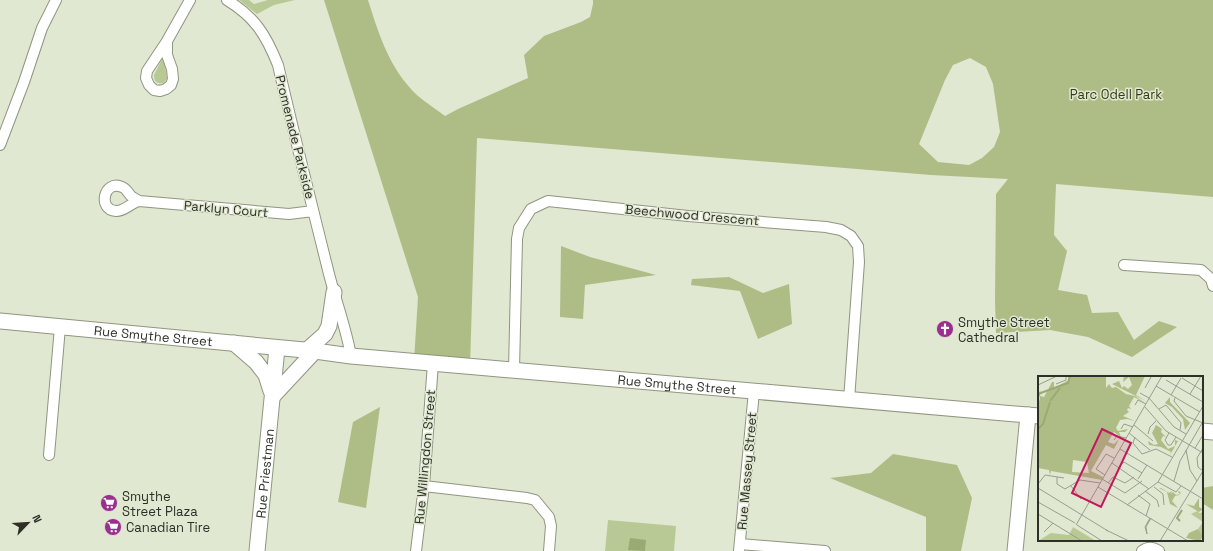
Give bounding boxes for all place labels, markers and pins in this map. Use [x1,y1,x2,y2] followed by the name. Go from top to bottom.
[958,314,1050,346] place label: Smythe Street Cathedral
[935,319,955,339] church icon: Smythe Street Cathedral
[122,488,198,520] place label: Smythe Street Plaza
[99,493,119,513] supermarket icon: Smythe Street Plaza
[103,517,123,537] supermarket icon: Canadian Tire
[126,519,210,536] place label: Canadian Tire

